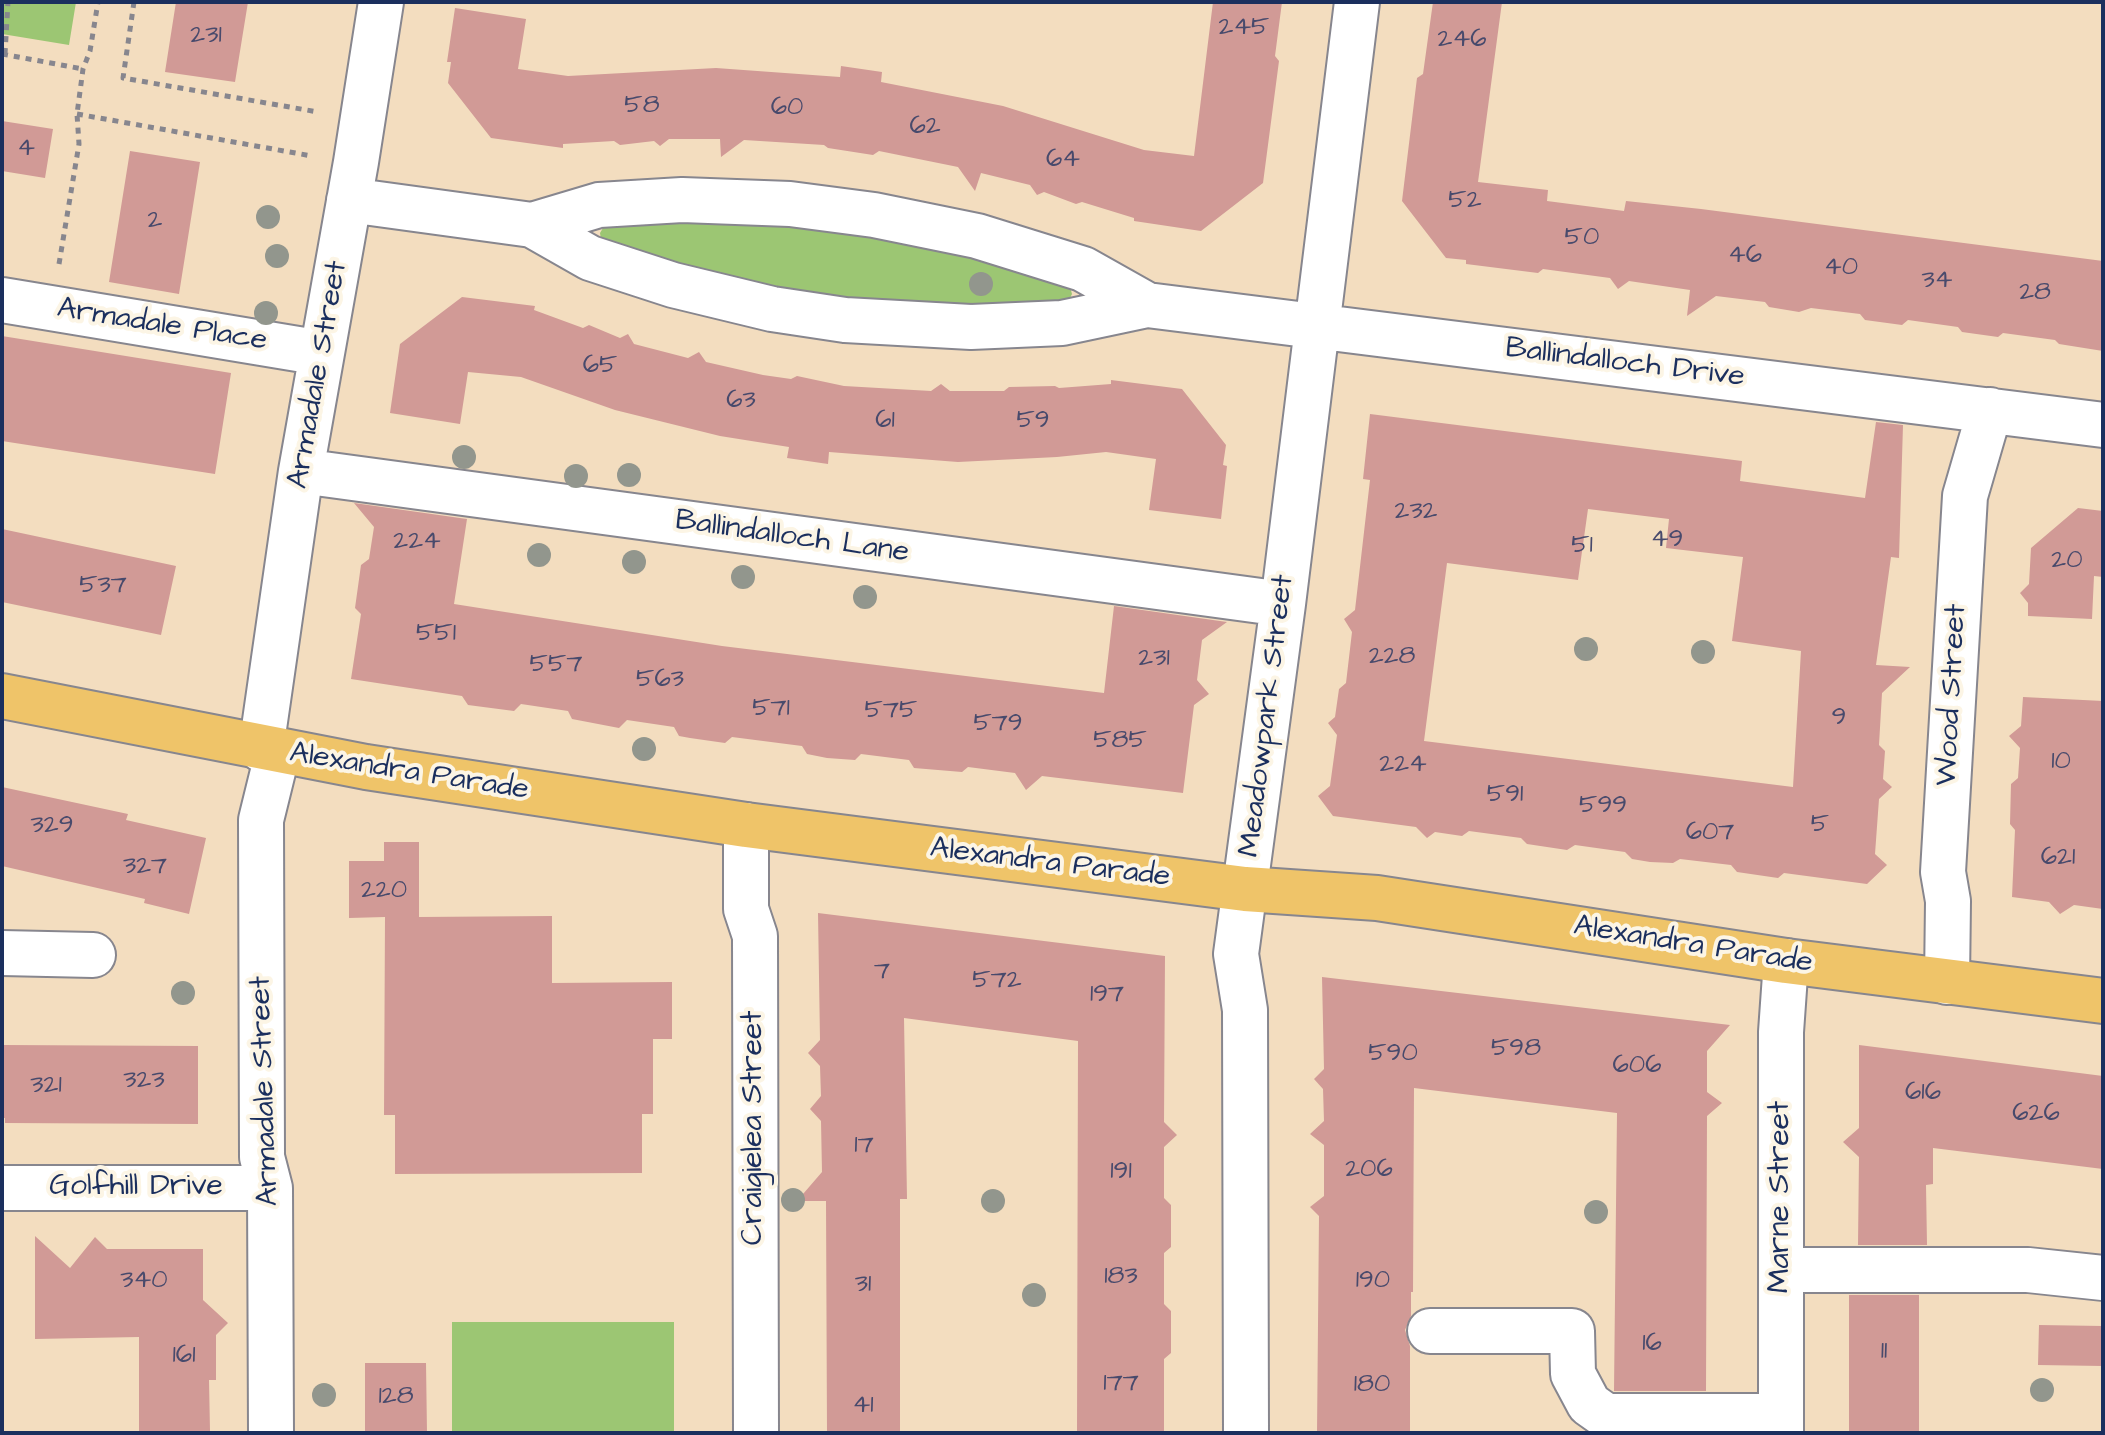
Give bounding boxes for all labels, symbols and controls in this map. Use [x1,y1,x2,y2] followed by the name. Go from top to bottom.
[1219,13,1269,45] house number: 245
[190,21,222,53] house number: 231
[1438,25,1486,57] house number: 246
[624,91,660,123] house number: 58
[771,93,803,125] house number: 60
[909,112,941,144] house number: 62
[17,134,35,166] house number: 4
[1046,145,1080,177] house number: 64
[1448,186,1482,218] house number: 52
[148,206,162,238] house number: 2
[1565,223,1599,255] house number: 50
[1728,241,1762,273] house number: 46
[1824,253,1858,285] house number: 40
[281,258,357,492] street label: Armadale Street
[1922,266,1952,298] house number: 34
[2019,278,2051,310] house number: 28
[54,292,270,360] street label: Armadale Place
[1503,331,1747,397] street label: Ballindalloch Drive
[583,351,617,383] house number: 65
[726,386,756,418] house number: 63
[875,406,895,438] house number: 61
[1016,406,1050,438] house number: 59
[1395,497,1437,529] house number: 232
[673,504,911,572] street label: Ballindalloch Lane
[1651,525,1683,557] house number: 49
[393,527,441,559] house number: 224
[1571,531,1593,563] house number: 51
[2051,546,2083,578] house number: 20
[79,571,127,603] house number: 537
[1233,573,1303,859] street label: Meadowpark Street
[1930,603,1976,787] street label: Wood Street
[416,619,456,651] house number: 551
[1369,642,1415,674] house number: 228
[1138,644,1170,676] house number: 231
[530,650,582,682] house number: 557
[636,665,684,697] house number: 563
[752,694,790,726] house number: 571
[865,696,917,728] house number: 575
[1832,703,1846,735] house number: 9
[973,709,1023,741] house number: 579
[1093,726,1147,758] house number: 585
[287,736,531,810] street label: Alexandra Parade
[2051,747,2071,779] house number: 10
[1379,750,1427,782] house number: 224
[1487,780,1523,812] house number: 591
[1579,791,1627,823] house number: 599
[1811,810,1829,842] house number: 5
[31,811,73,843] house number: 329
[1686,818,1734,850] house number: 607
[928,831,1172,897] street label: Alexandra Parade
[2041,843,2075,875] house number: 621
[123,852,167,884] house number: 327
[361,876,407,908] house number: 220
[1571,909,1815,983] street label: Alexandra Parade
[874,957,890,989] house number: 7
[972,966,1022,998] house number: 572
[244,975,288,1207] street label: Armadale Street
[1090,980,1124,1012] house number: 197
[737,1011,773,1245] street label: Craigielea Street
[1491,1034,1541,1066] house number: 598
[1368,1039,1418,1071] house number: 590
[1612,1051,1662,1083] house number: 606
[123,1066,165,1098] house number: 323
[30,1071,62,1103] house number: 321
[1905,1078,1941,1110] house number: 616
[2012,1099,2060,1131] house number: 626
[1764,1101,1800,1293] street label: Marne Street
[854,1131,874,1163] house number: 17
[1345,1155,1393,1187] house number: 206
[1110,1157,1132,1189] house number: 191
[49,1170,223,1206] street label: Golfhill Drive
[1104,1262,1138,1294] house number: 183
[120,1266,168,1298] house number: 340
[1356,1266,1390,1298] house number: 190
[855,1270,871,1302] house number: 31
[1642,1329,1662,1361] house number: 16
[1881,1337,1887,1369] house number: 11
[173,1341,195,1373] house number: 161
[1103,1369,1139,1401] house number: 177
[1354,1370,1390,1402] house number: 180
[378,1382,414,1414] house number: 128
[852,1391,874,1423] house number: 41

